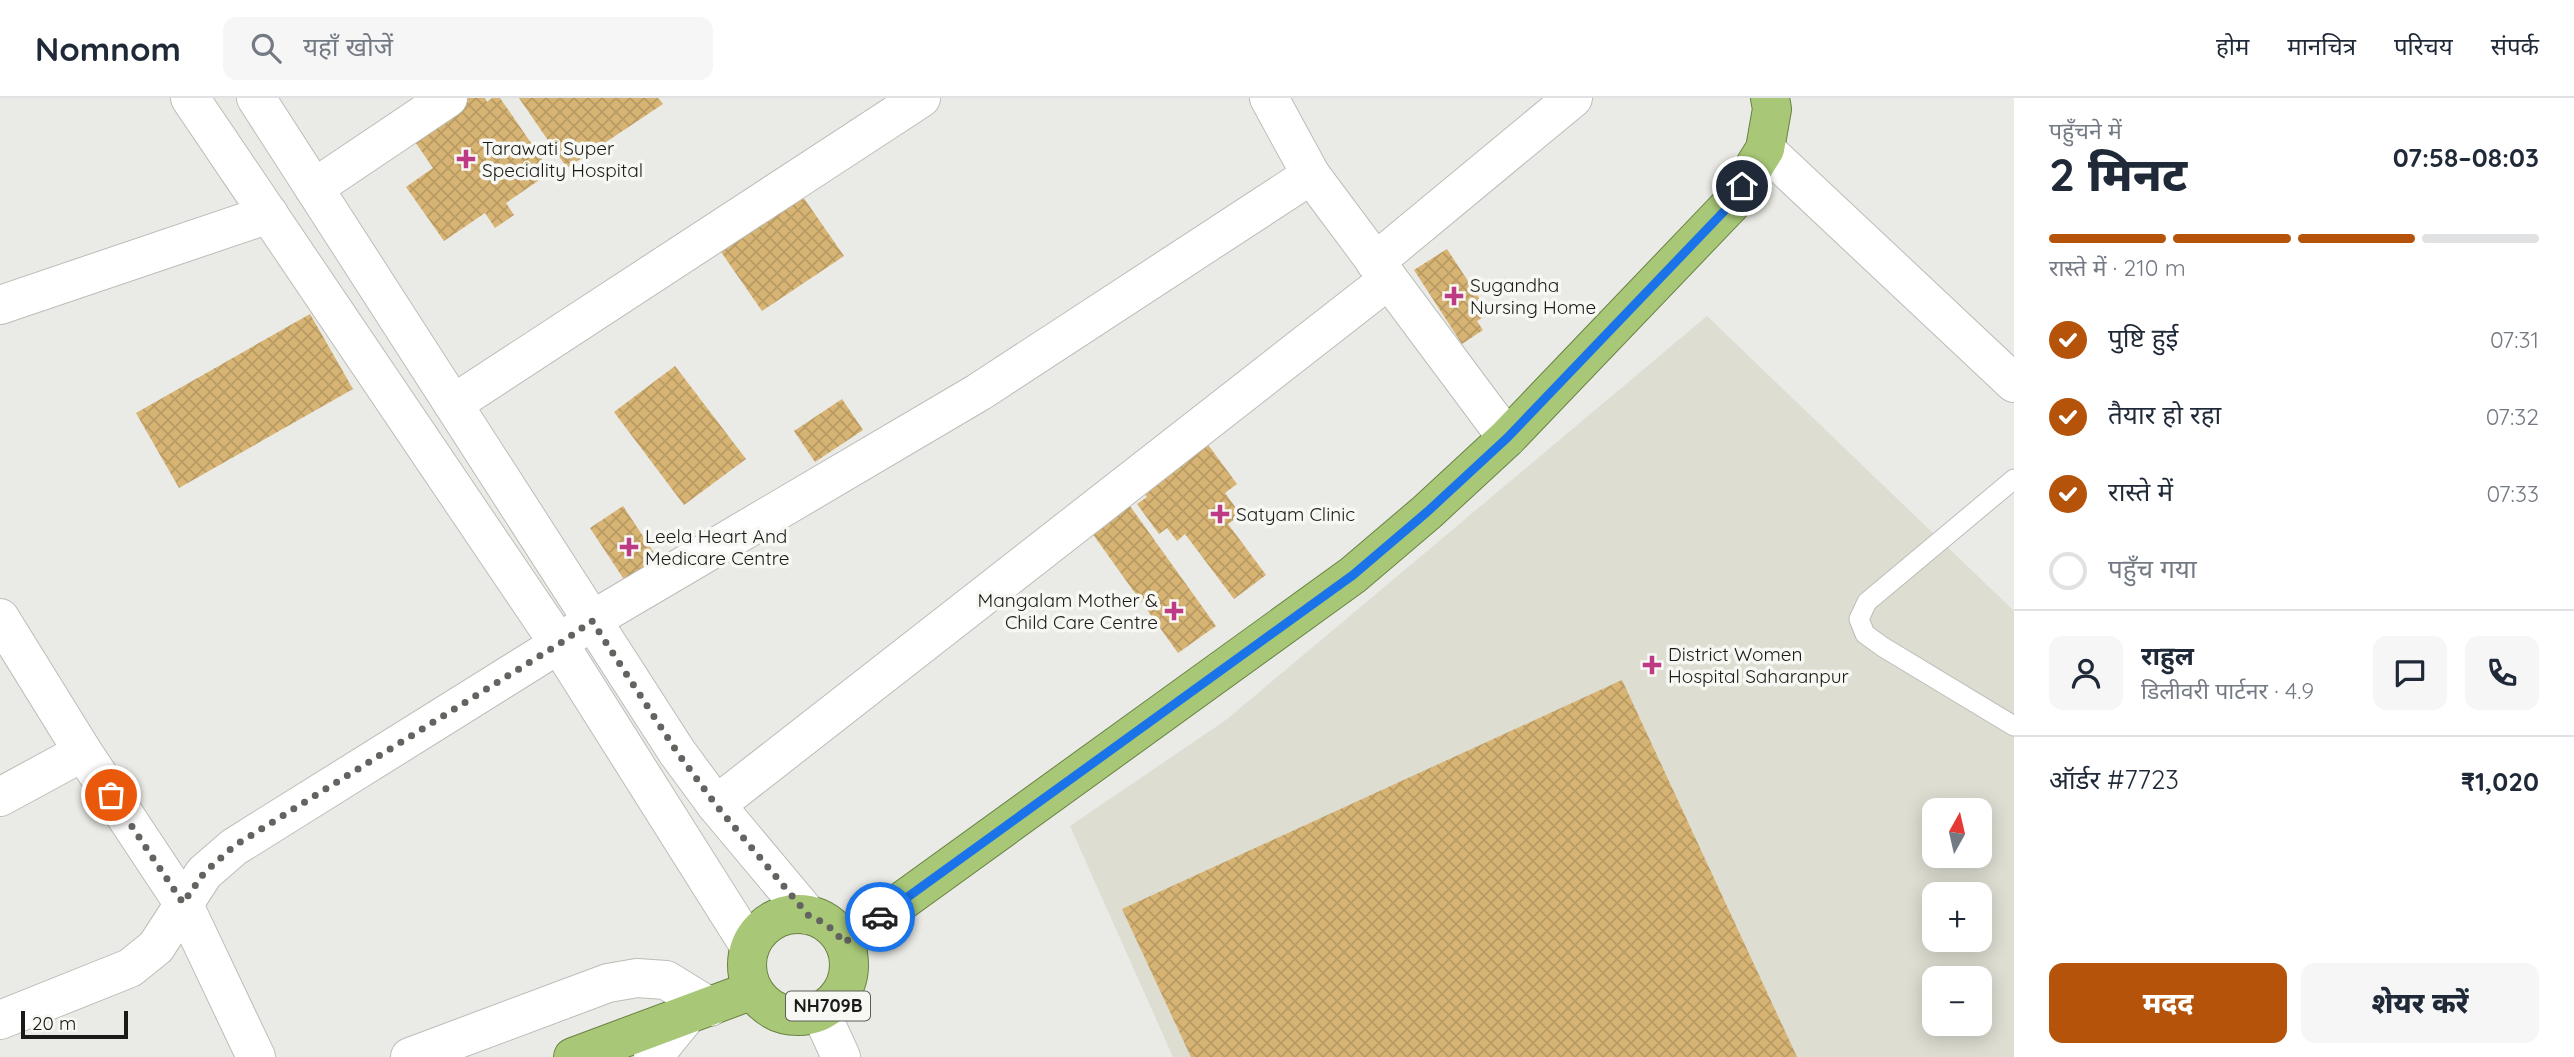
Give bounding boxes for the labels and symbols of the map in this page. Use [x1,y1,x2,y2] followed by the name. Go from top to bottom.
[482,136,643,182] place label: Tarawati Super Speciality Hospital
[456,149,476,169] marker: Tarawati Super Speciality Hospital
[1712,156,1772,216] pin
[1470,273,1596,319] place label: Sugandha Nursing Home
[1444,286,1464,306] marker: Sugandha Nursing Home
[1236,502,1355,526] place label: Satyam Clinic
[1210,504,1230,524] marker: Satyam Clinic
[645,524,789,570] place label: Leela Heart And Medicare Centre
[619,537,639,557] marker: Leela Heart And Medicare Centre
[978,588,1158,634] place label: Mangalam Mother & Child Care Centre
[1164,601,1184,621] marker: Mangalam Mother & Child Care Centre
[1668,642,1850,688] place label: District Women Hospital Saharanpur
[1642,655,1662,675] marker: District Women Hospital Saharanpur
[81,765,141,825] pin
[1922,798,1992,868] north arrow
[845,882,915,952] courier
[786,992,870,1021] road number: NH709B
[21,1008,128,1040] scale bar

